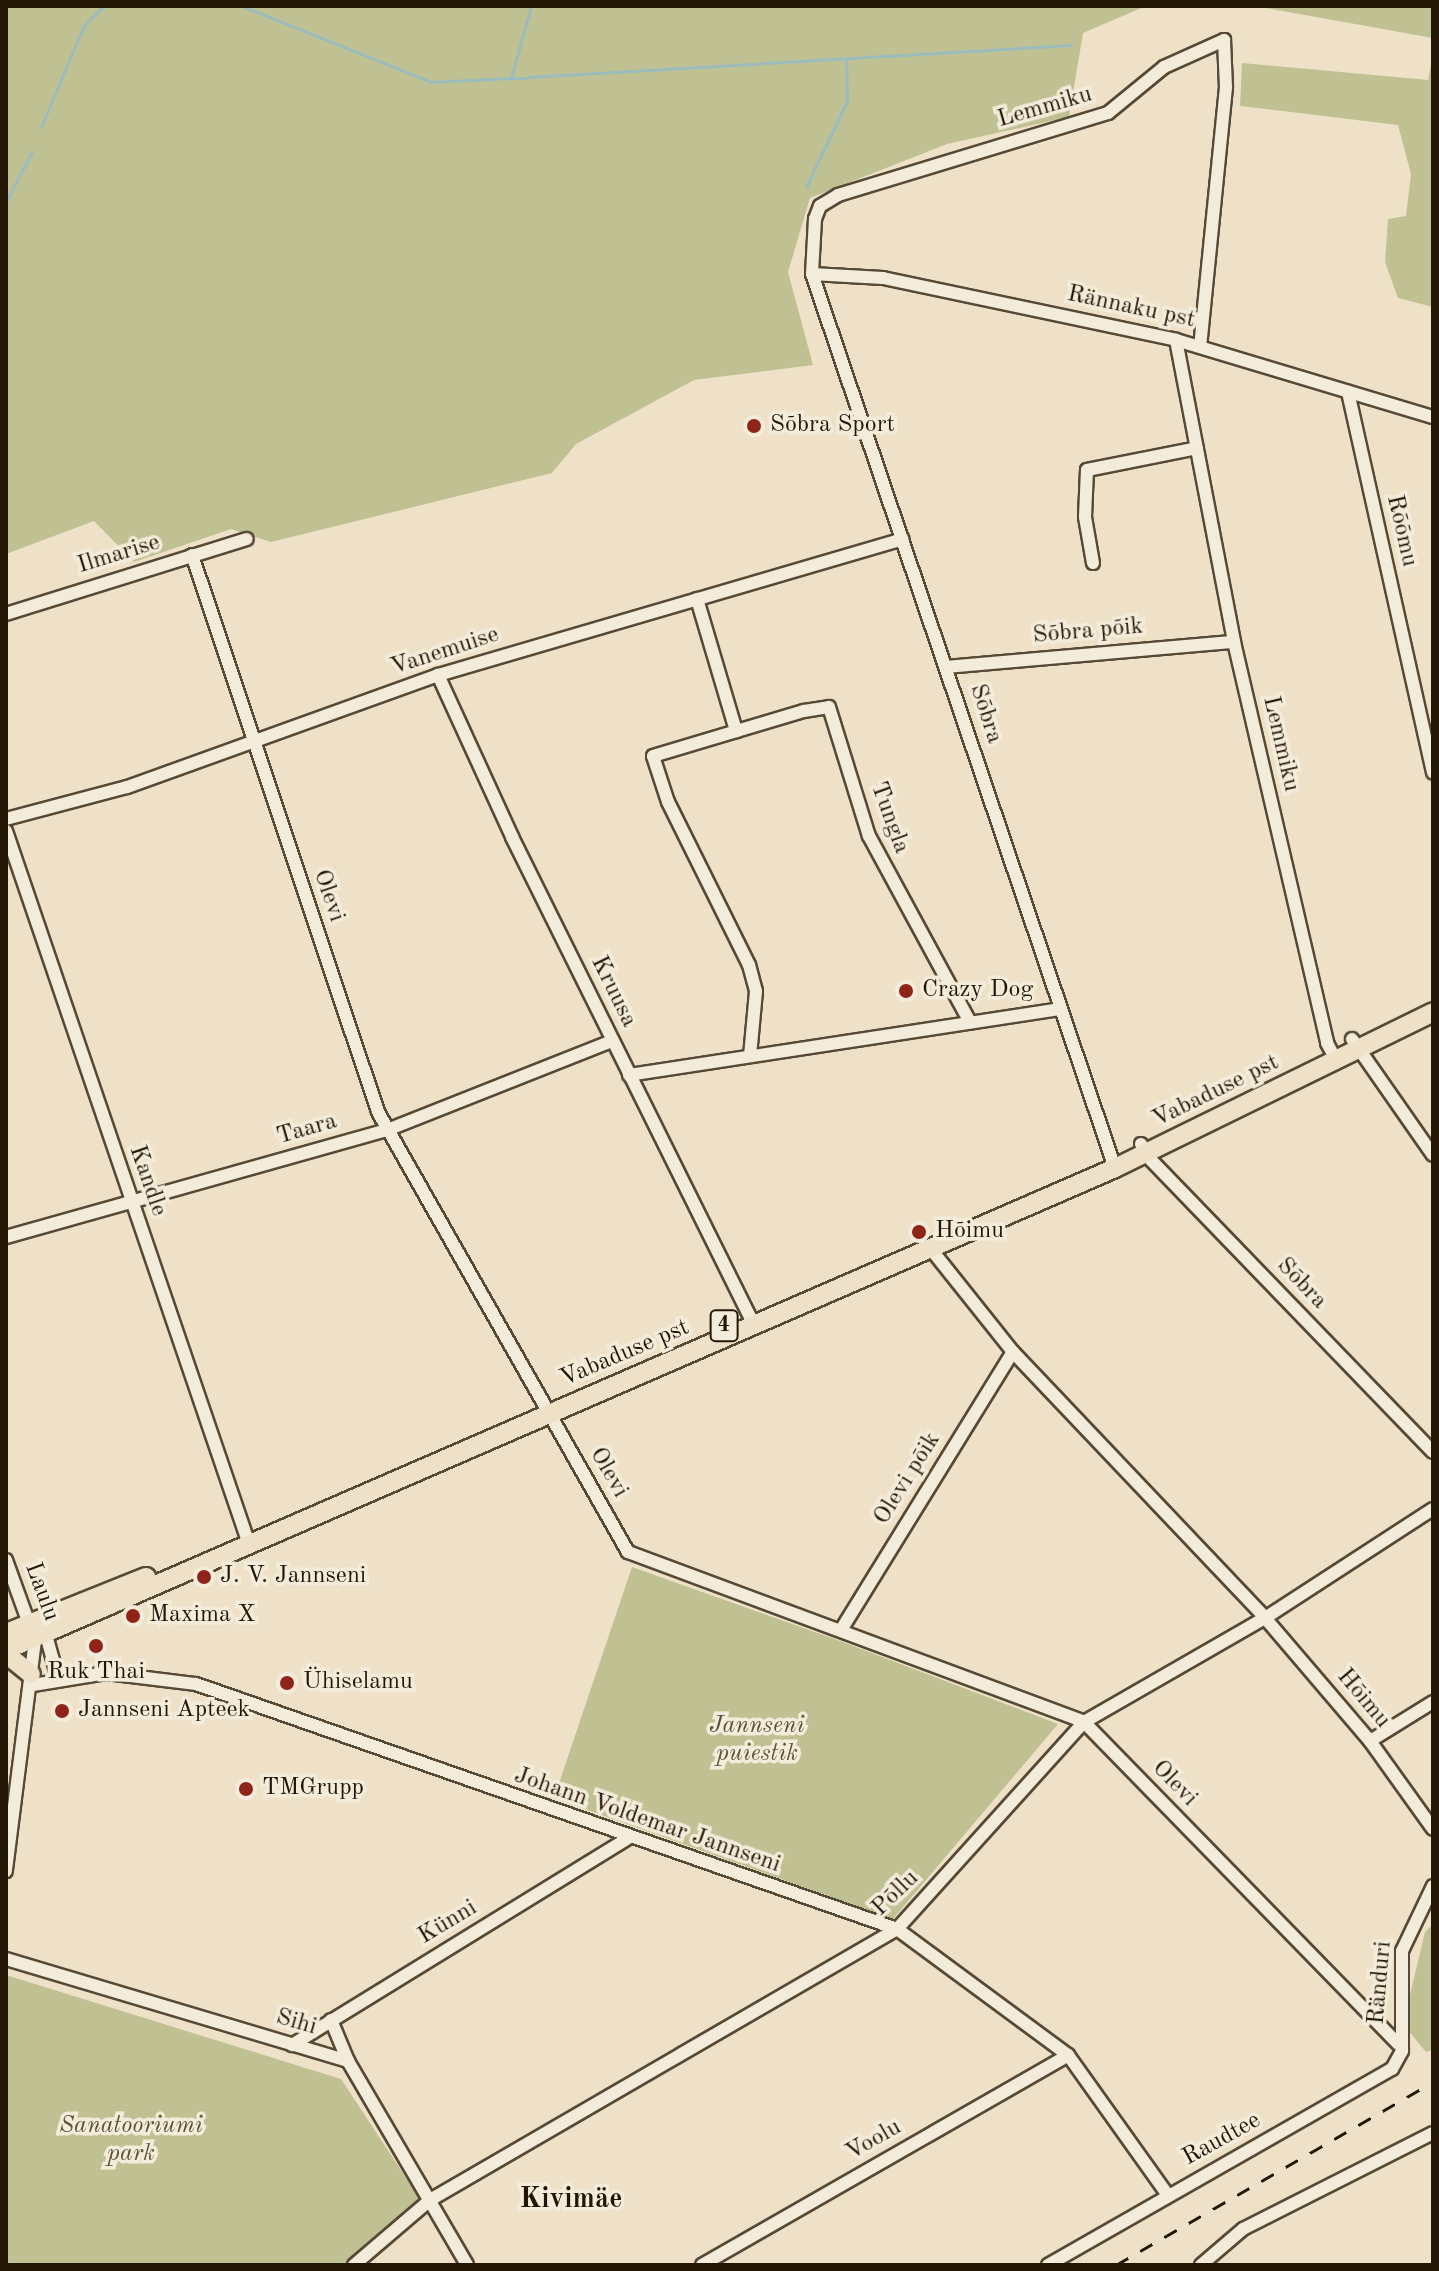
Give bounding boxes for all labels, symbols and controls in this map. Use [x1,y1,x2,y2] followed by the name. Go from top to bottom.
[994,81,1096,135] street label: Lemmiku
[1064,280,1198,336] street label: Rännaku pst
[770,412,895,440] place label: Sõbra Sport
[745,417,763,435] marker: Sõbra Sport
[1379,492,1423,570] street label: Rõõmu
[74,529,164,581] street label: Ilmarise
[1032,613,1144,651] street label: Sõbra põik
[387,621,503,683] street label: Vanemuise
[962,681,1008,747] street label: Sõbra
[1255,693,1305,795] street label: Lemmiku
[863,778,915,858] street label: Tungla
[306,866,350,926] street label: Olevi
[583,952,643,1032] street label: Kruusa
[922,977,1033,1005] place label: Crazy Dog
[897,982,915,1000] marker: Crazy Dog
[1148,1049,1284,1135] street label: Vabaduse pst
[274,1108,340,1152] street label: Taara
[122,1142,172,1220] street label: Kandle
[935,1218,1004,1246] place label: Hõimu
[910,1223,928,1241] marker: Hõimu
[1270,1252,1332,1316] street label: Sõbra
[708,1308,740,1344] road number: 4
[556,1314,694,1394] street label: Vabaduse pst
[868,1427,948,1531] street label: Olevi põik
[582,1443,634,1503] street label: Olevi
[17,1559,65,1625] street label: Laulu
[220,1563,366,1591] place label: J. V. Jannseni
[195,1568,213,1586] marker: J. V. Jannseni
[149,1602,256,1630] place label: Maxima X
[124,1607,142,1625] marker: Maxima X
[87,1637,105,1655] marker: Ruk Thai
[47,1659,145,1687] place label: Ruk Thai
[1330,1663,1396,1735] street label: Hõimu
[303,1669,413,1697] place label: Ühiselamu
[278,1674,296,1692] marker: Ühiselamu
[78,1697,250,1725] place label: Jannseni Apteek
[53,1702,71,1720] marker: Jannseni Apteek
[710,1713,804,1769] park label: Jannseni puiestik
[1145,1755,1203,1813] street label: Olevi
[510,1762,784,1880] street label: Johann Voldemar Jannseni
[262,1775,364,1803] place label: TMGrupp
[237,1780,255,1798] marker: TMGrupp
[867,1865,925,1923] street label: Põllu
[413,1894,483,1952] street label: Künni
[1363,1940,1399,2026] street label: Ränduri
[272,2004,320,2042] street label: Sihi
[1178,2107,1266,2173] street label: Raudtee
[59,2113,203,2169] park label: Sanatooriumi park
[841,2114,907,2168] street label: Voolu
[520,2183,622,2217] district label: Kivimäe

